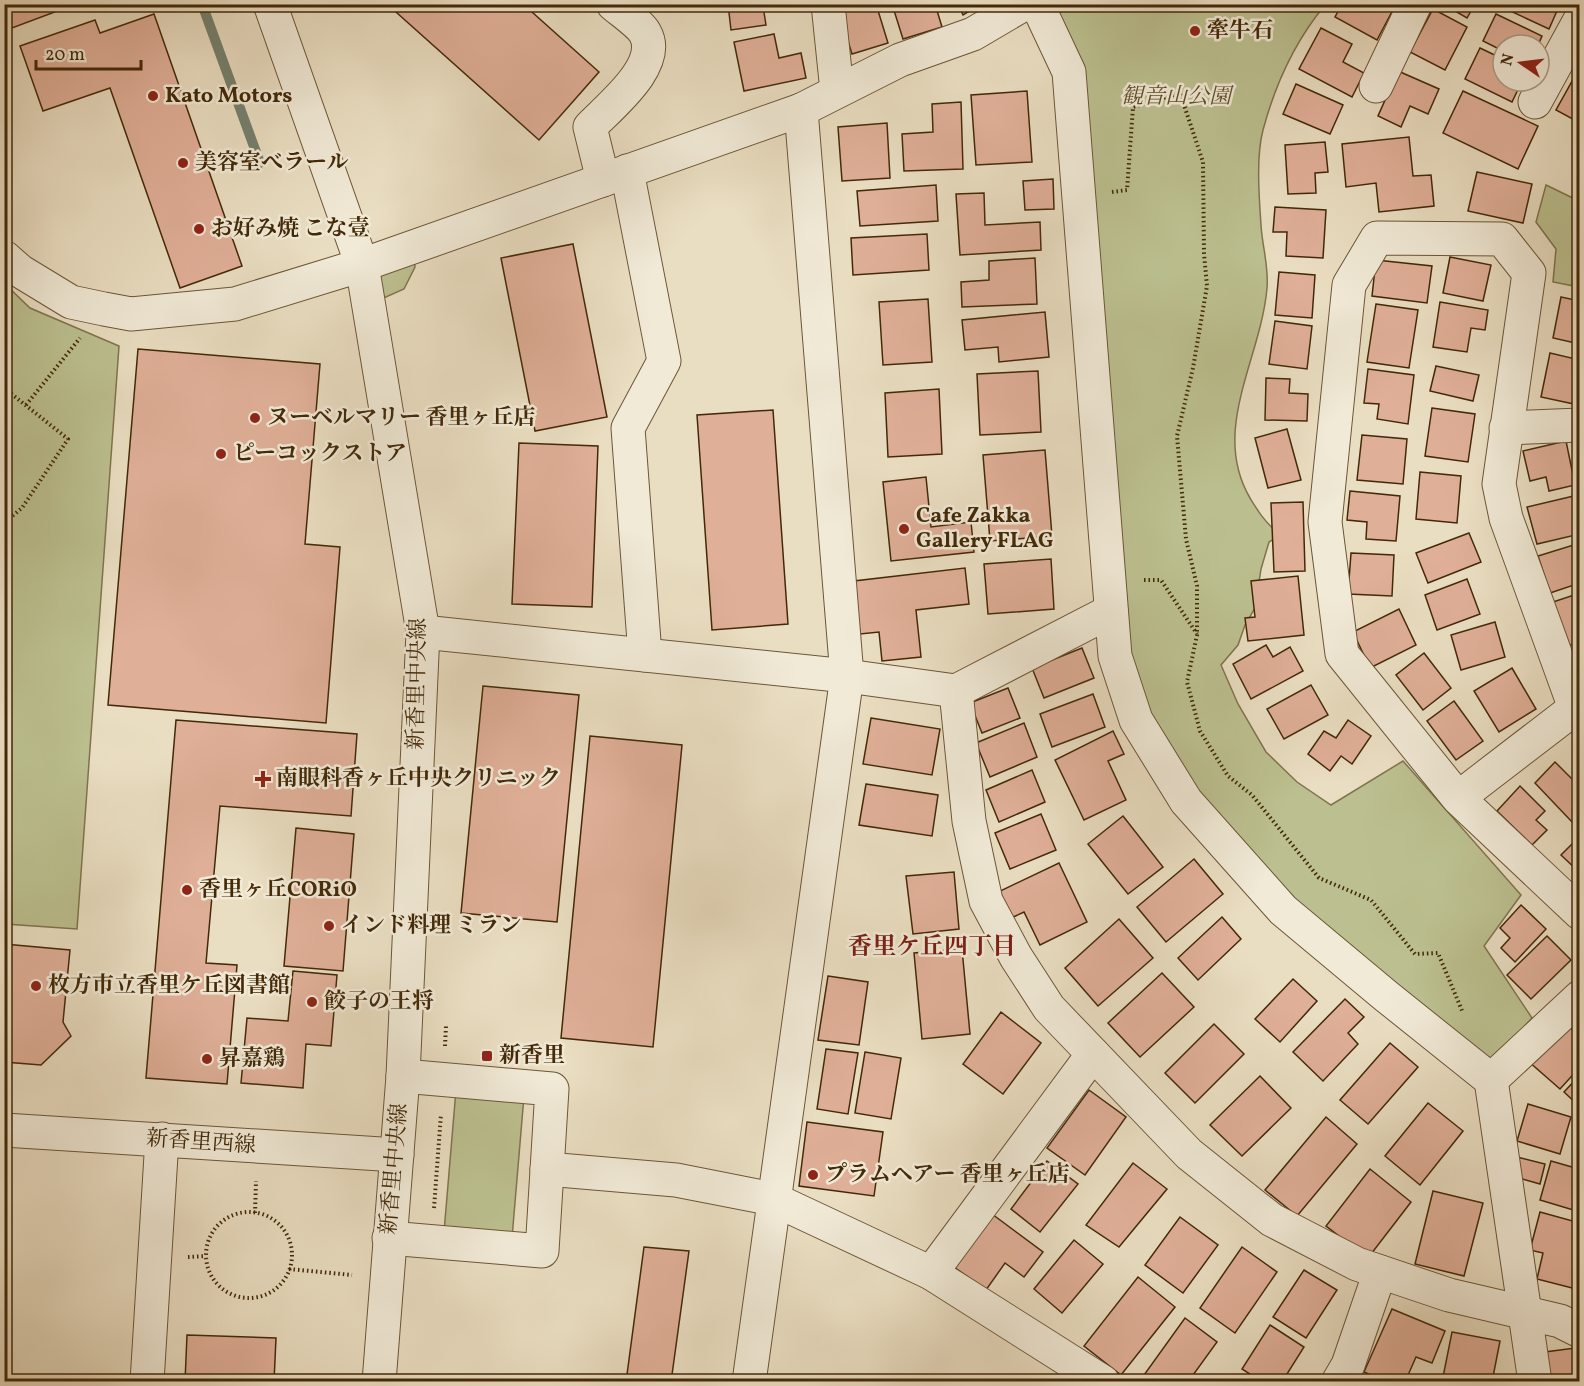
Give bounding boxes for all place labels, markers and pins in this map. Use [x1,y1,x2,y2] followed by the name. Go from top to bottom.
[1207,16,1273,47] place label: 牽牛石
[1188,24,1202,38] marker: 牽牛石
[165,81,293,112] place label: Kato Motors
[146,89,160,103] marker: Kato Motors
[195,148,349,179] place label: 美容室べラール
[176,156,190,170] marker: 美容室べラール
[211,214,369,245] place label: お好み焼 こな壹
[192,222,206,236] marker: お好み焼 こな壹
[267,403,535,434] place label: ヌーベルマリー 香里ヶ丘店
[248,411,262,425] marker: ヌーベルマリー 香里ヶ丘店
[233,439,407,470] place label: ピーコックストア
[214,447,228,461] marker: ピーコックストア
[916,501,1054,557] place label: Cafe Zakka Gallery FLAG
[897,522,911,536] marker: Cafe Zakka Gallery FLAG
[276,764,561,795] place label: 南眼科香ヶ丘中央クリニック
[254,770,272,788] marker: 南眼科香ヶ丘中央クリニック
[199,875,357,906] place label: 香里ヶ丘CORiO
[180,883,194,897] marker: 香里ヶ丘CORiO
[341,911,521,942] place label: インド料理 ミラン
[322,919,336,933] marker: インド料理 ミラン
[48,971,290,1002] place label: 枚方市立香里ケ丘図書館
[29,979,43,993] marker: 枚方市立香里ケ丘図書館
[324,987,434,1018] place label: 餃子の王将
[305,995,319,1009] marker: 餃子の王将
[499,1041,565,1072] place label: 新香里
[219,1044,285,1075] place label: 昇嘉鶏
[480,1049,494,1063] marker: 新香里
[200,1052,214,1066] marker: 昇嘉鶏
[825,1160,1070,1191] place label: プラムヘアー 香里ヶ丘店
[806,1168,820,1182] marker: プラムヘアー 香里ヶ丘店

